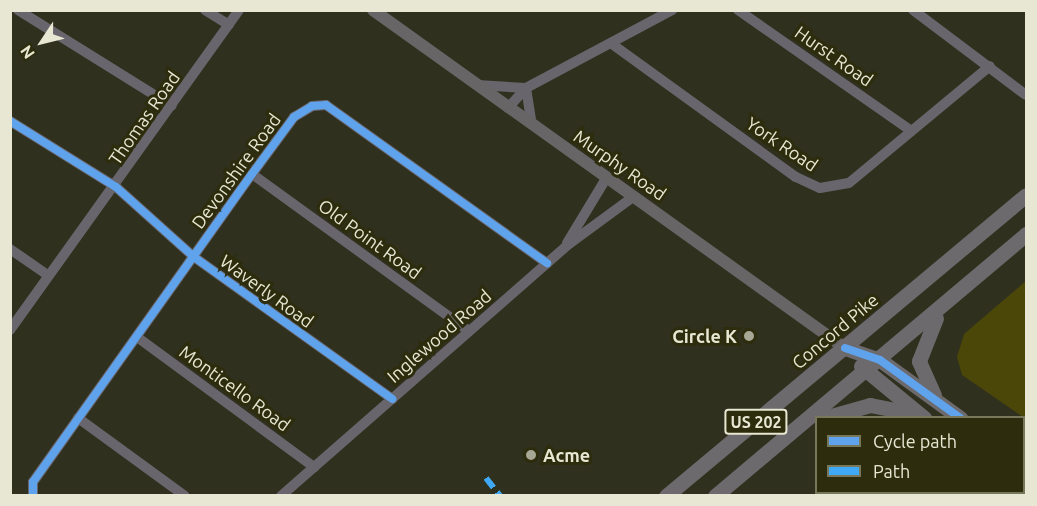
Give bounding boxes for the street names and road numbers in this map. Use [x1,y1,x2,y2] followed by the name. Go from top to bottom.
[791,21,877,91] street label: Hurst Road
[104,67,184,169] street label: Thomas Road
[187,109,285,233] street label: Devonshire Road
[742,112,822,176] street label: York Road
[570,125,670,205] street label: Murphy Road
[314,194,426,284] street label: Old Point Road
[216,250,318,332] street label: Waverly Road
[382,285,496,387] street label: Inglewood Road
[787,289,883,373] street label: Concord Pike
[175,341,295,435] street label: Monticello Road
[723,409,789,435] road number: US 202

